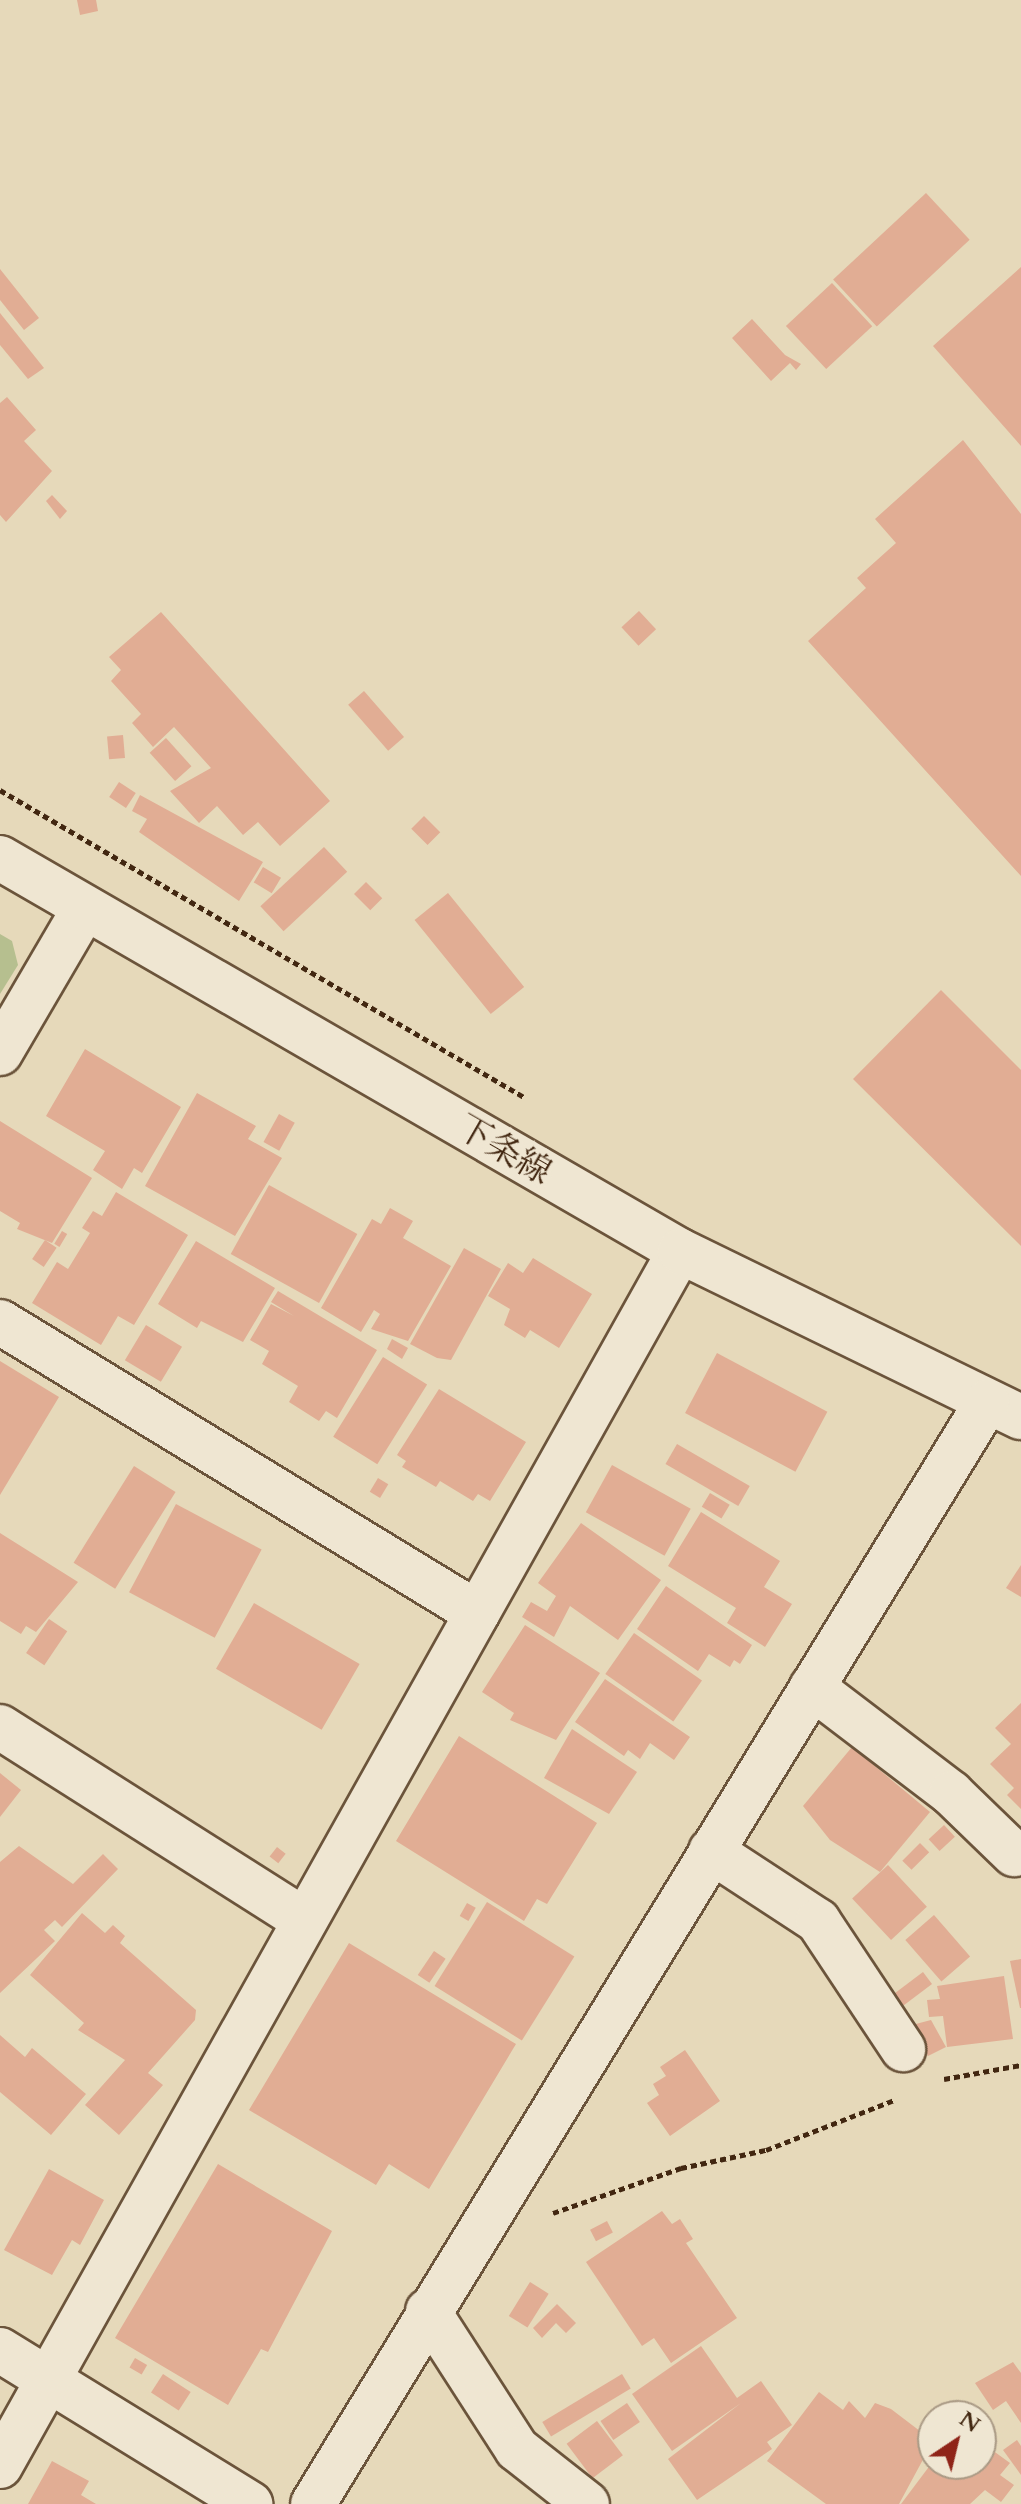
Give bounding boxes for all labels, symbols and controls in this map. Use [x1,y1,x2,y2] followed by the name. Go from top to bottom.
[450,1107,558,1193] street label: 下条線
[917,2400,997,2480] north arrow
[953,2404,986,2440] text: N

